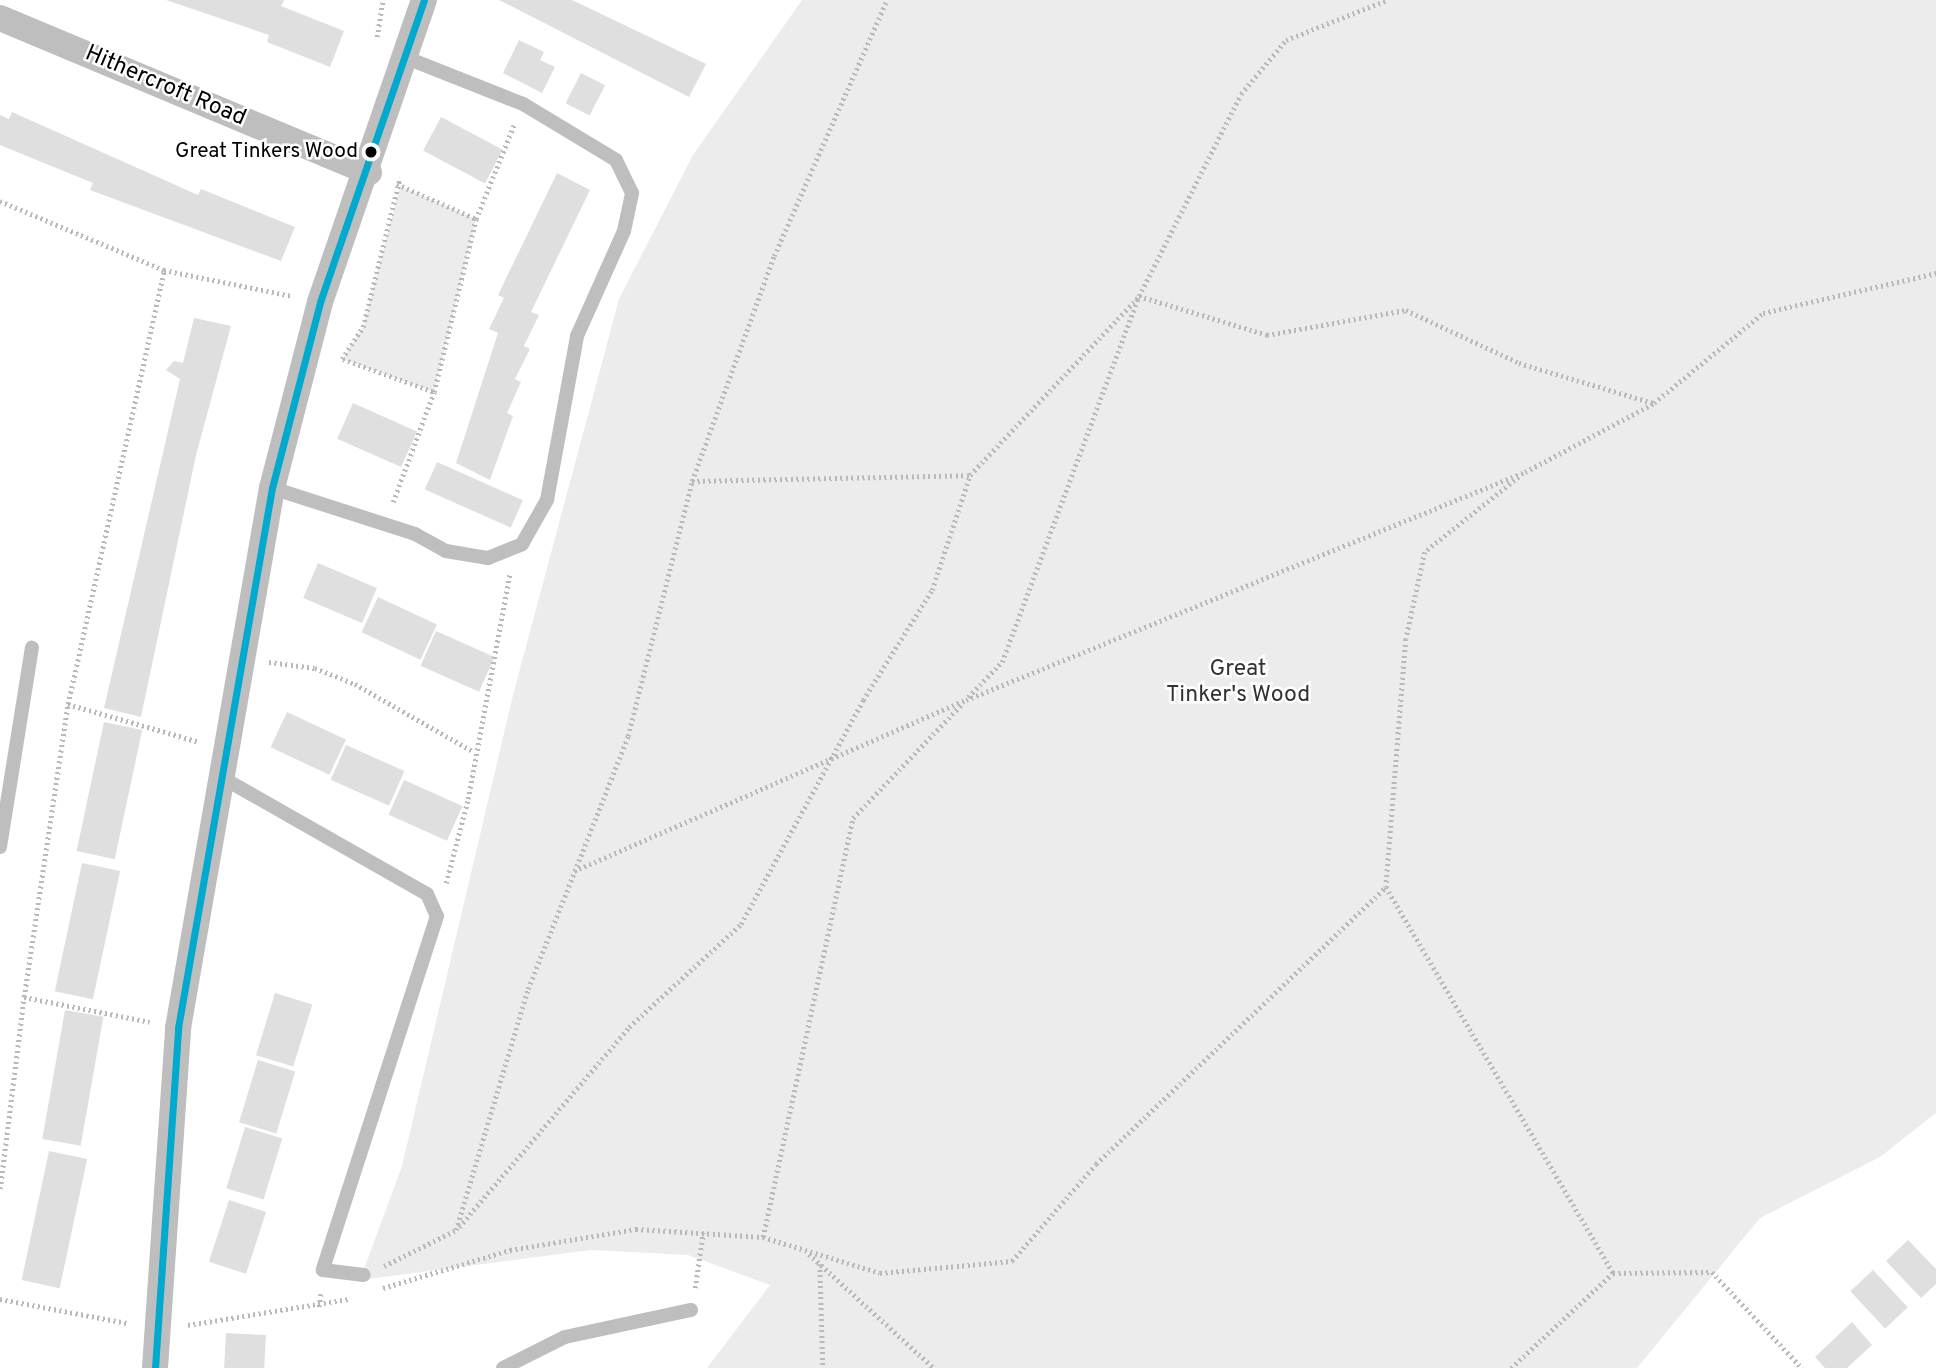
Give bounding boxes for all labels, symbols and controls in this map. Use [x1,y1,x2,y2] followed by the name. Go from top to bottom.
[80,41,250,133] street label: Hithercroft Road
[174,139,358,165] place label: Great Tinkers Wood
[364,145,378,159] marker: Great Tinkers Wood
[1166,656,1310,710] park label: Great Tinker's Wood

